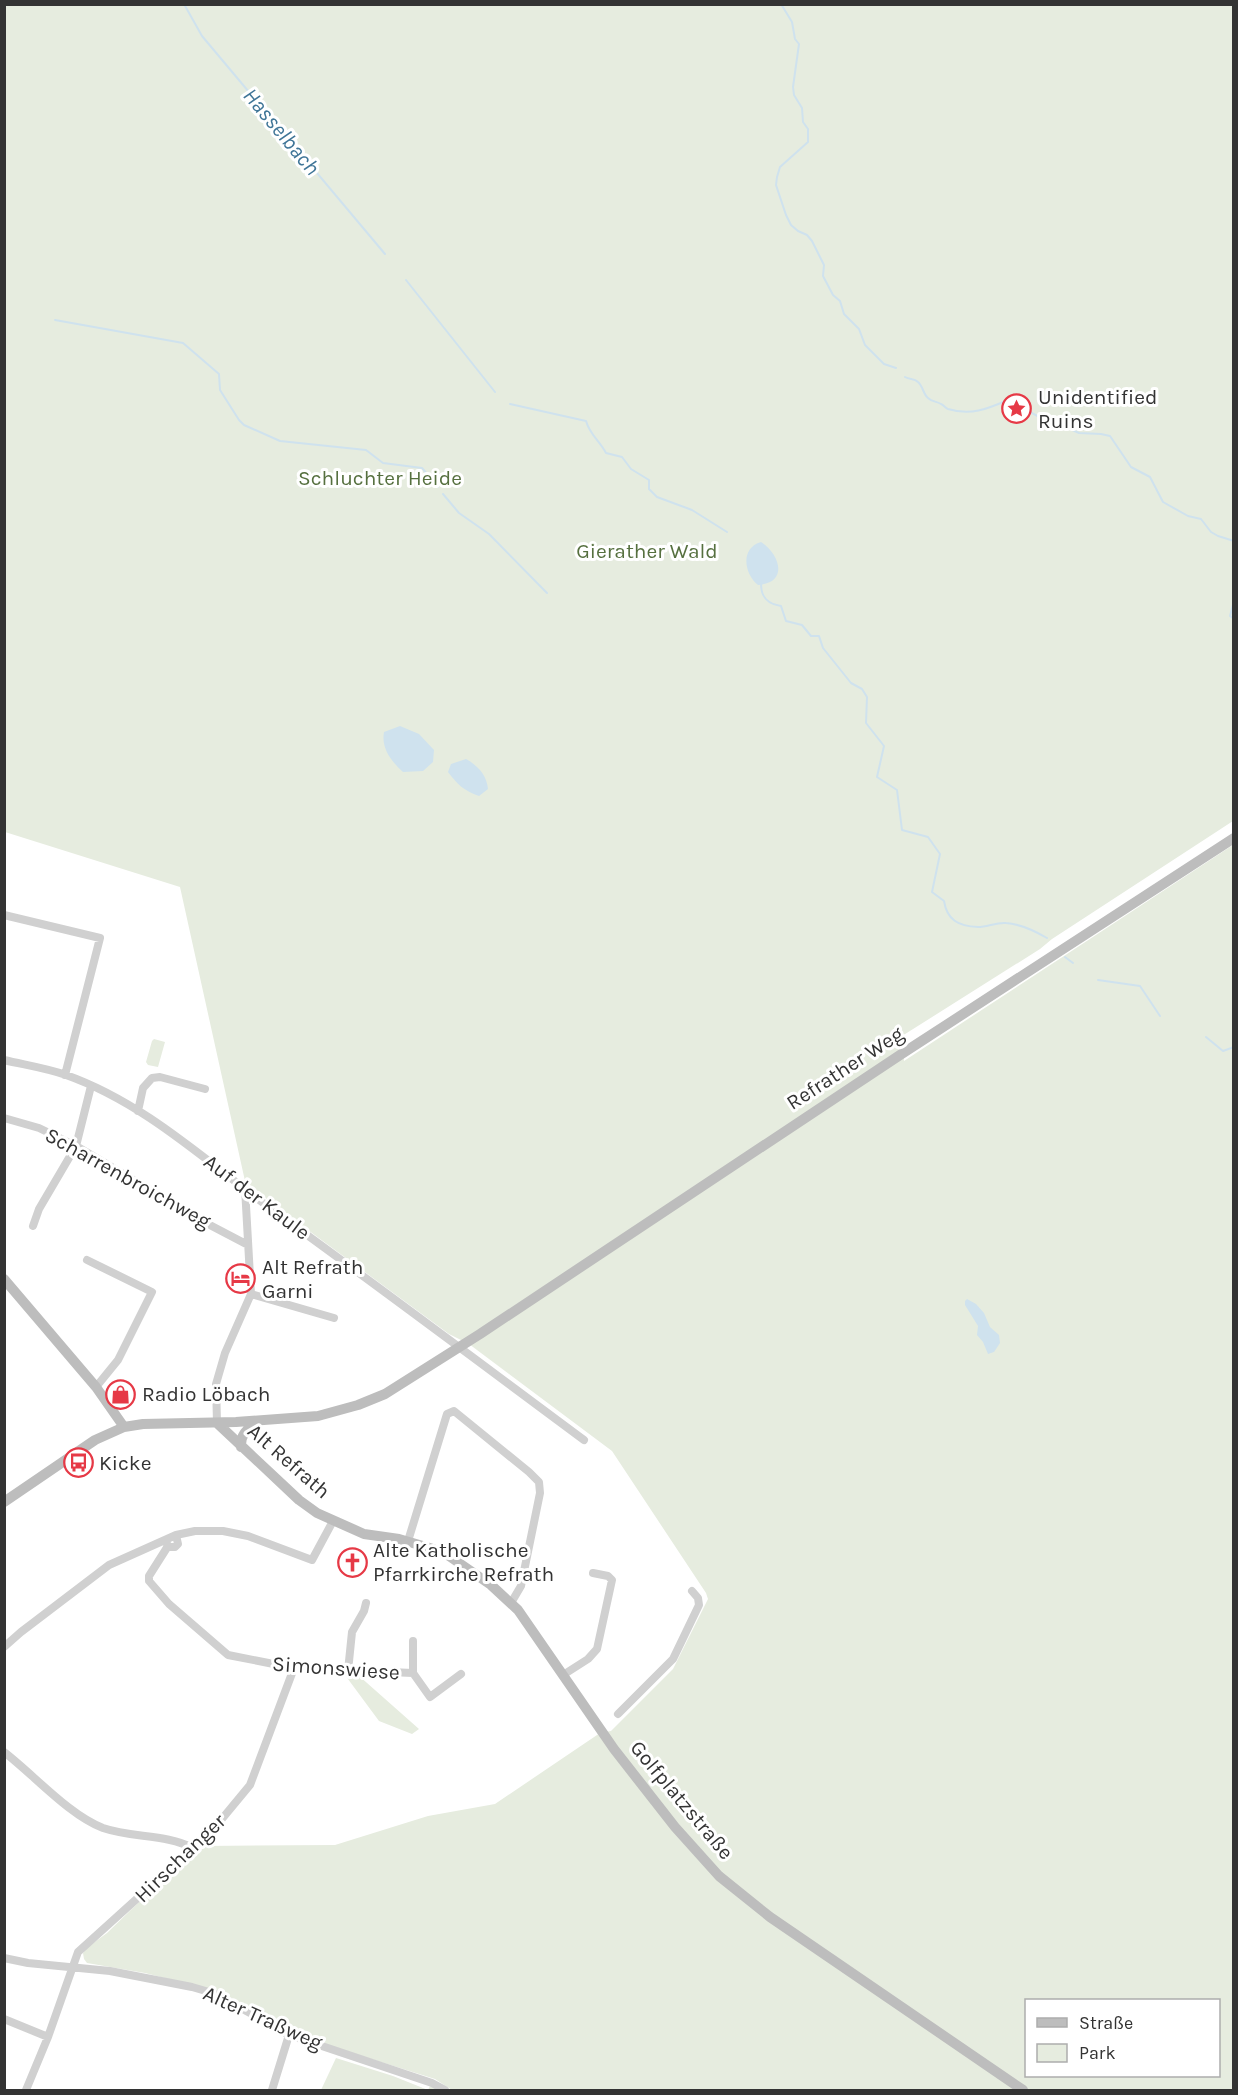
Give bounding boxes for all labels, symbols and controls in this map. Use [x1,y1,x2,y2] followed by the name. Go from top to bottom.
[237,83,325,180] water label: Hasselbach
[1038,385,1157,433] place label: Unidentified Ruins
[1001,393,1033,425] place icon: Unidentified Ruins
[298,466,462,490] park label: Schluchter Heide
[576,539,718,563] park label: Gierather Wald
[782,1021,908,1115] street label: Refrather Weg
[41,1123,215,1234] street label: Scharrenbroichweg
[199,1149,315,1245] street label: Auf der Kaule
[262,1255,363,1303] place label: Alt Refrath Garni
[225,1263,257,1295] hotel icon: Alt Refrath Garni
[105,1378,137,1410] shop icon: Radio Löbach
[142,1382,270,1406] place label: Radio Löbach
[243,1419,335,1503] street label: Alt Refrath
[62,1447,94,1479] bus stop icon: Kicke
[99,1451,151,1475] place label: Kicke
[373,1538,554,1586] place label: Alte Katholische Pfarrkirche Refrath
[336,1546,368,1578] church icon: Alte Katholische Pfarrkirche Refrath
[271,1652,401,1684] street label: Simonswiese
[625,1736,739,1864] street label: Golfplatzstraße
[130,1808,231,1907] street label: Hirschanger
[200,1981,327,2055] street label: Alter Traßweg
[1025,1999,1220,2077] legend
[1079,2012,1133,2034] text: Straße
[1079,2042,1116,2064] text: Park

